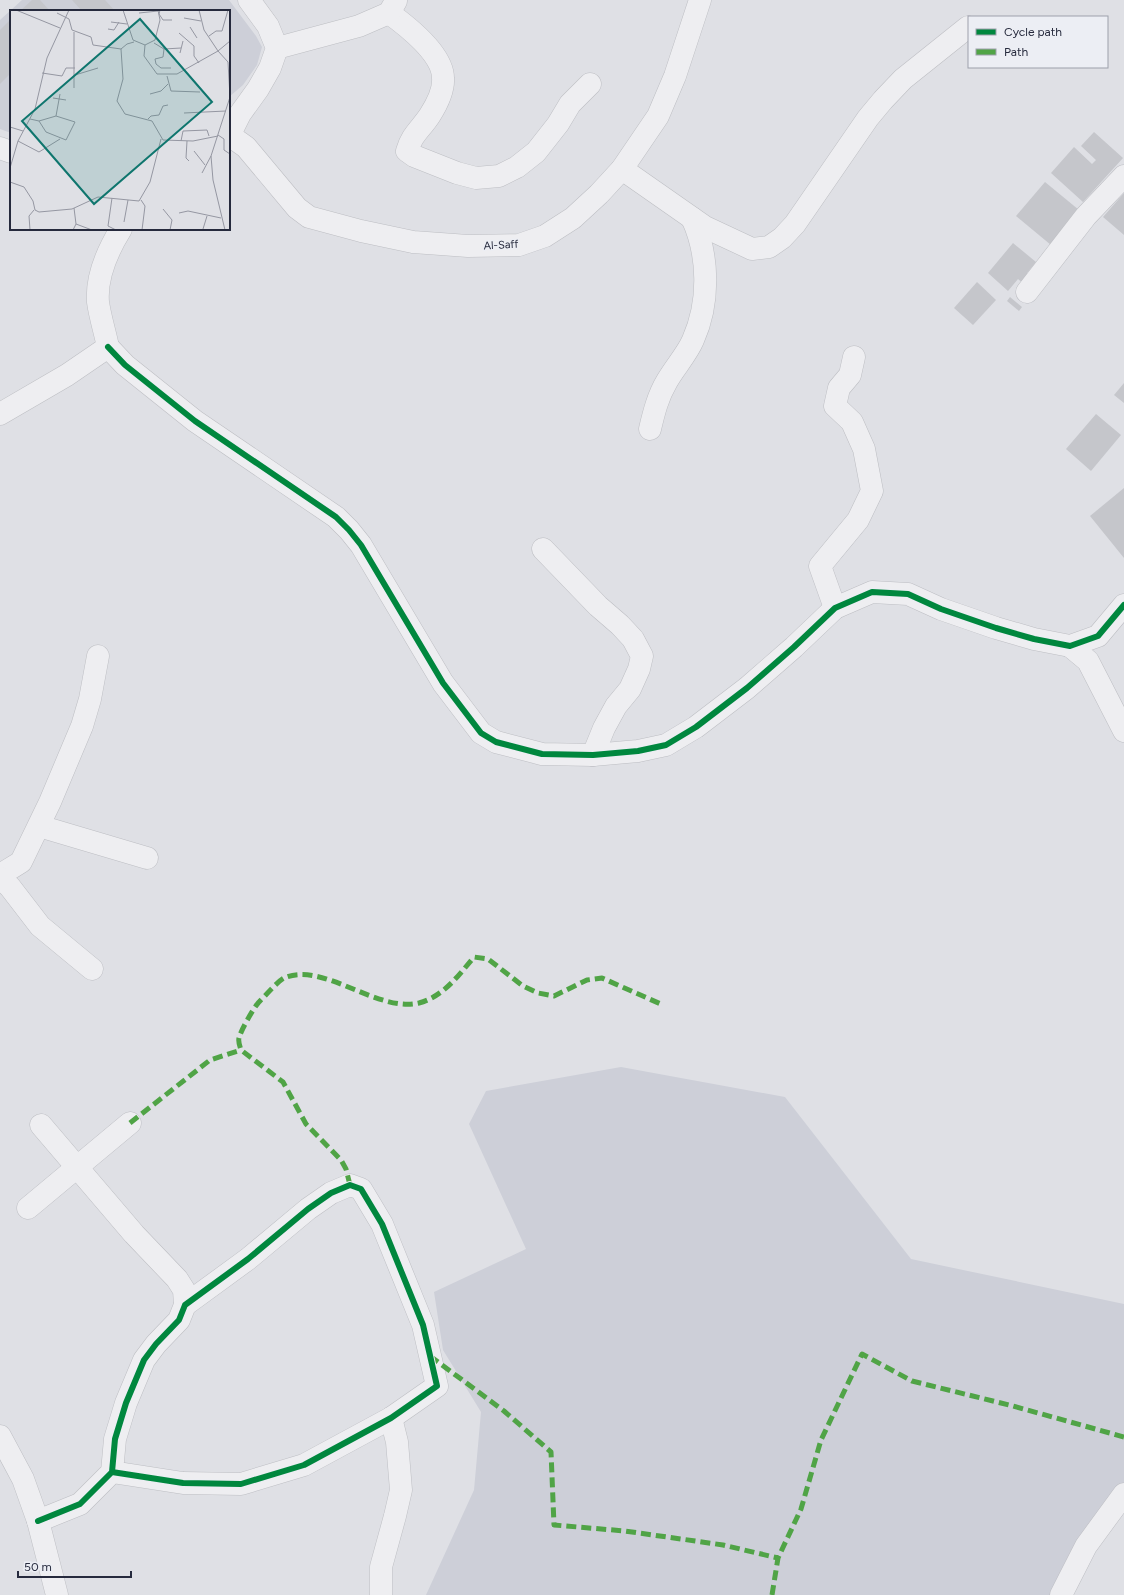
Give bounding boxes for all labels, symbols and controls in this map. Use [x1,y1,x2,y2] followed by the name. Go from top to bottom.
[10,10,230,230] inset map
[968,16,1108,68] legend
[1004,25,1062,39] text: Cycle path
[1004,45,1028,59] text: Path
[483,238,520,252] street label: Al-Saff
[18,1553,131,1579] scale bar
[24,1560,52,1574] text: 50 m

